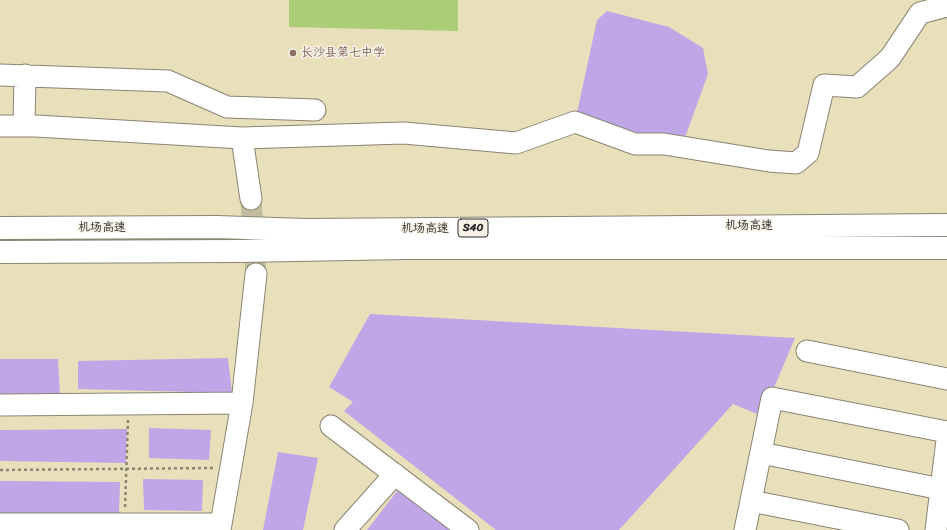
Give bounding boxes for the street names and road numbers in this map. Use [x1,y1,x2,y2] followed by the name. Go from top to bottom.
[458,219,488,237] road number: S40
[725,219,773,233] street label: 机场高速
[78,221,126,235] street label: 机场高速
[401,222,449,236] street label: 机场高速

